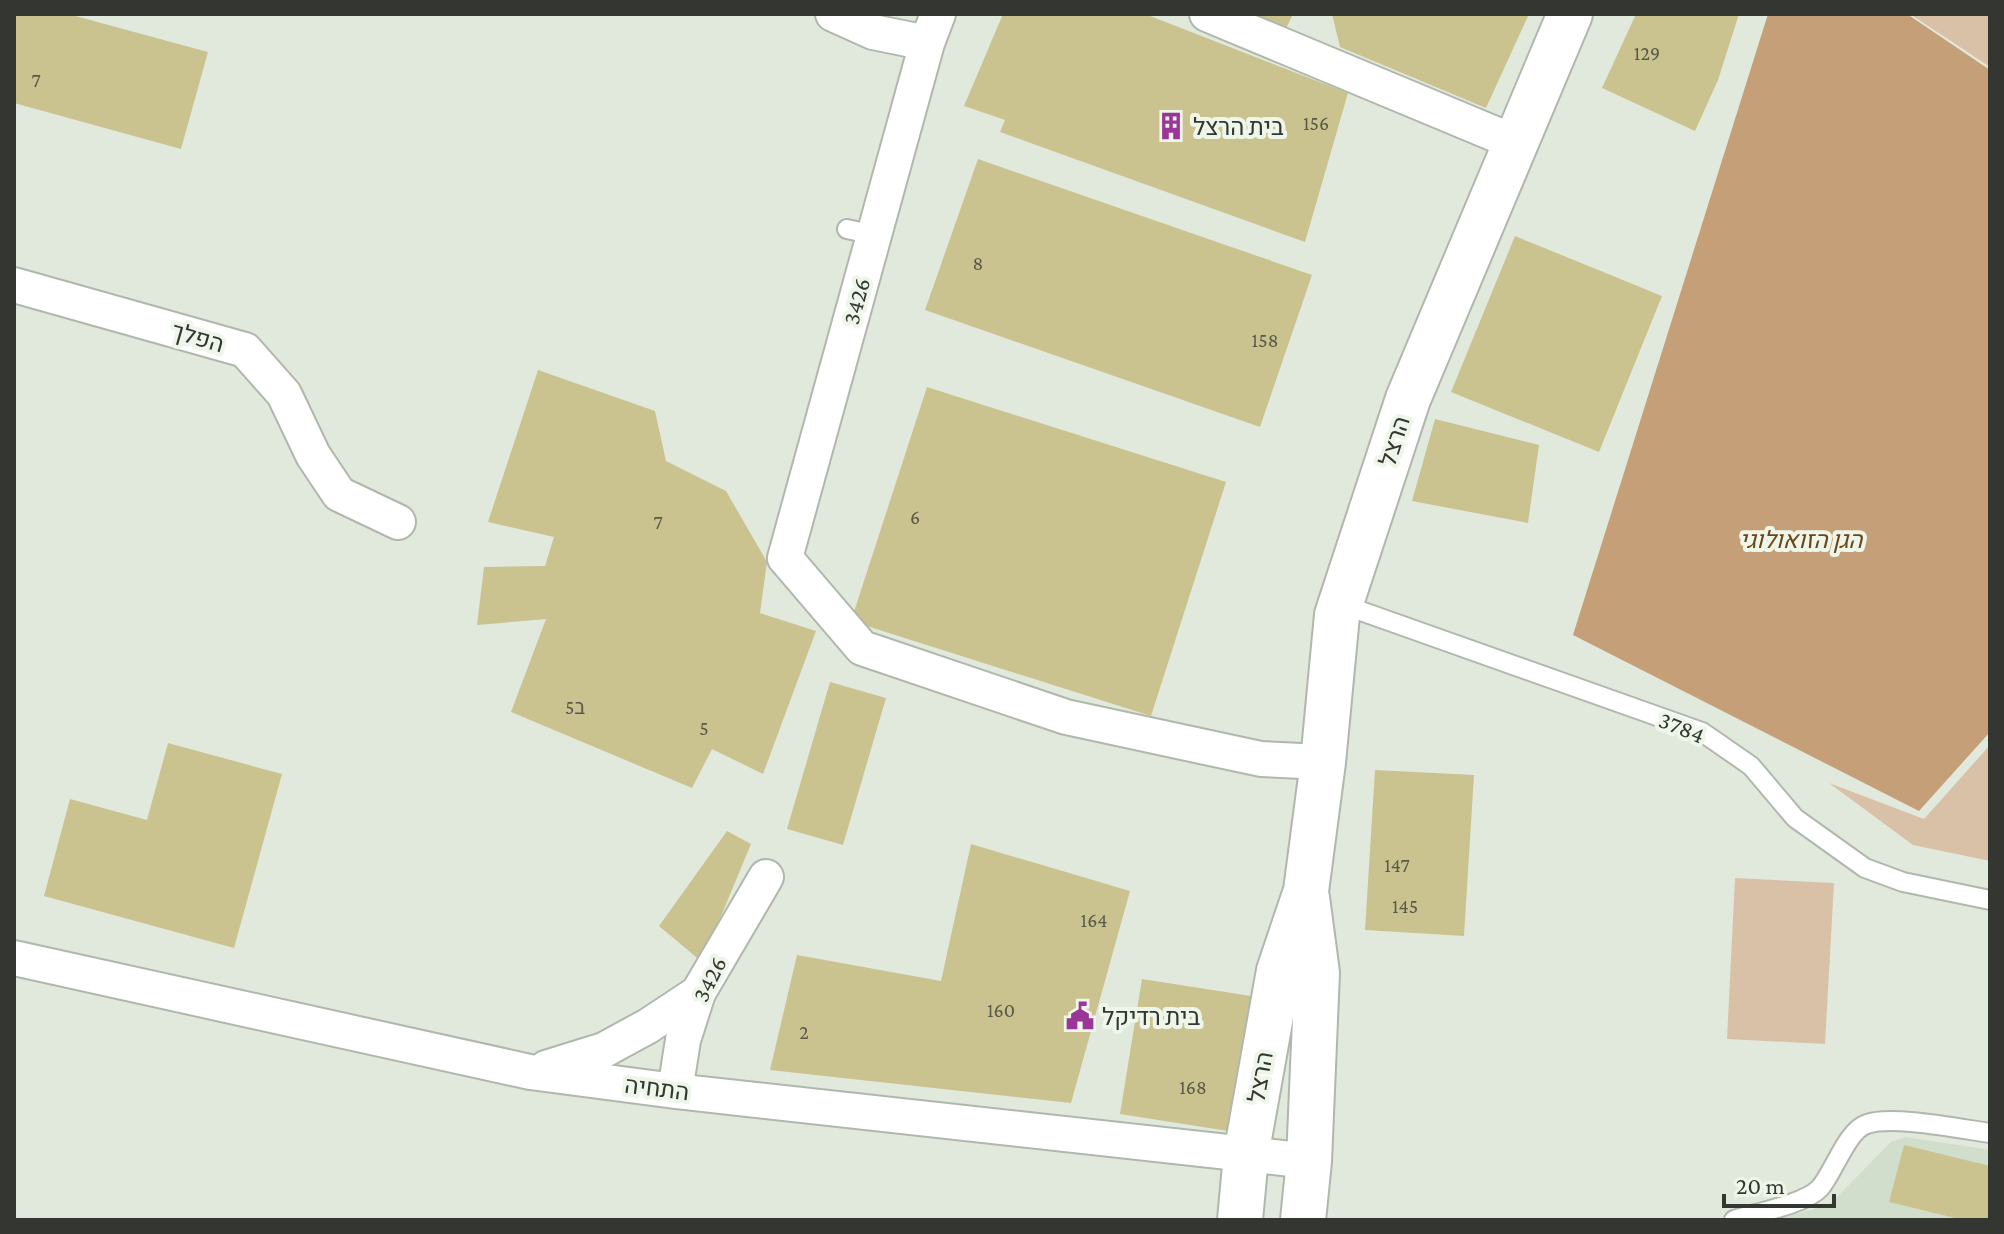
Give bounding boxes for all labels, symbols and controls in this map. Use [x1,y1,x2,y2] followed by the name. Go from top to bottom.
[1634,42,1660,64] house number: 129
[31,69,41,91] house number: 7
[1156,111,1186,141] building icon: בית הרצל
[1303,112,1329,134] house number: 156
[1193,113,1284,140] place label: בית הרצל
[973,252,983,274] house number: 8
[837,275,875,327] street label: 3426
[169,317,227,357] street label: הפלך
[1252,329,1278,351] house number: 158
[1373,412,1415,470] street label: הרצל
[910,506,920,528] house number: 6
[653,511,663,533] house number: 7
[1740,526,1864,553] park label: הגן הזואולוגי
[565,696,585,718] house number: 5ב
[1655,706,1709,748] street label: 3784
[699,717,709,739] house number: 5
[1384,854,1410,876] house number: 147
[1392,895,1418,917] house number: 145
[1080,909,1108,931] house number: 164
[686,952,732,1006] street label: 3426
[987,999,1015,1021] house number: 160
[1065,1001,1095,1031] public building icon: בית רדיקל
[1102,1003,1201,1030] place label: בית רדיקל
[799,1021,809,1043] house number: 2
[1242,1049,1278,1105] street label: הרצל
[623,1071,691,1105] street label: התחיה
[1179,1076,1207,1098] house number: 168
[1724,1158,1834,1208] scale bar
[1736,1172,1785,1199] text: 20 m

